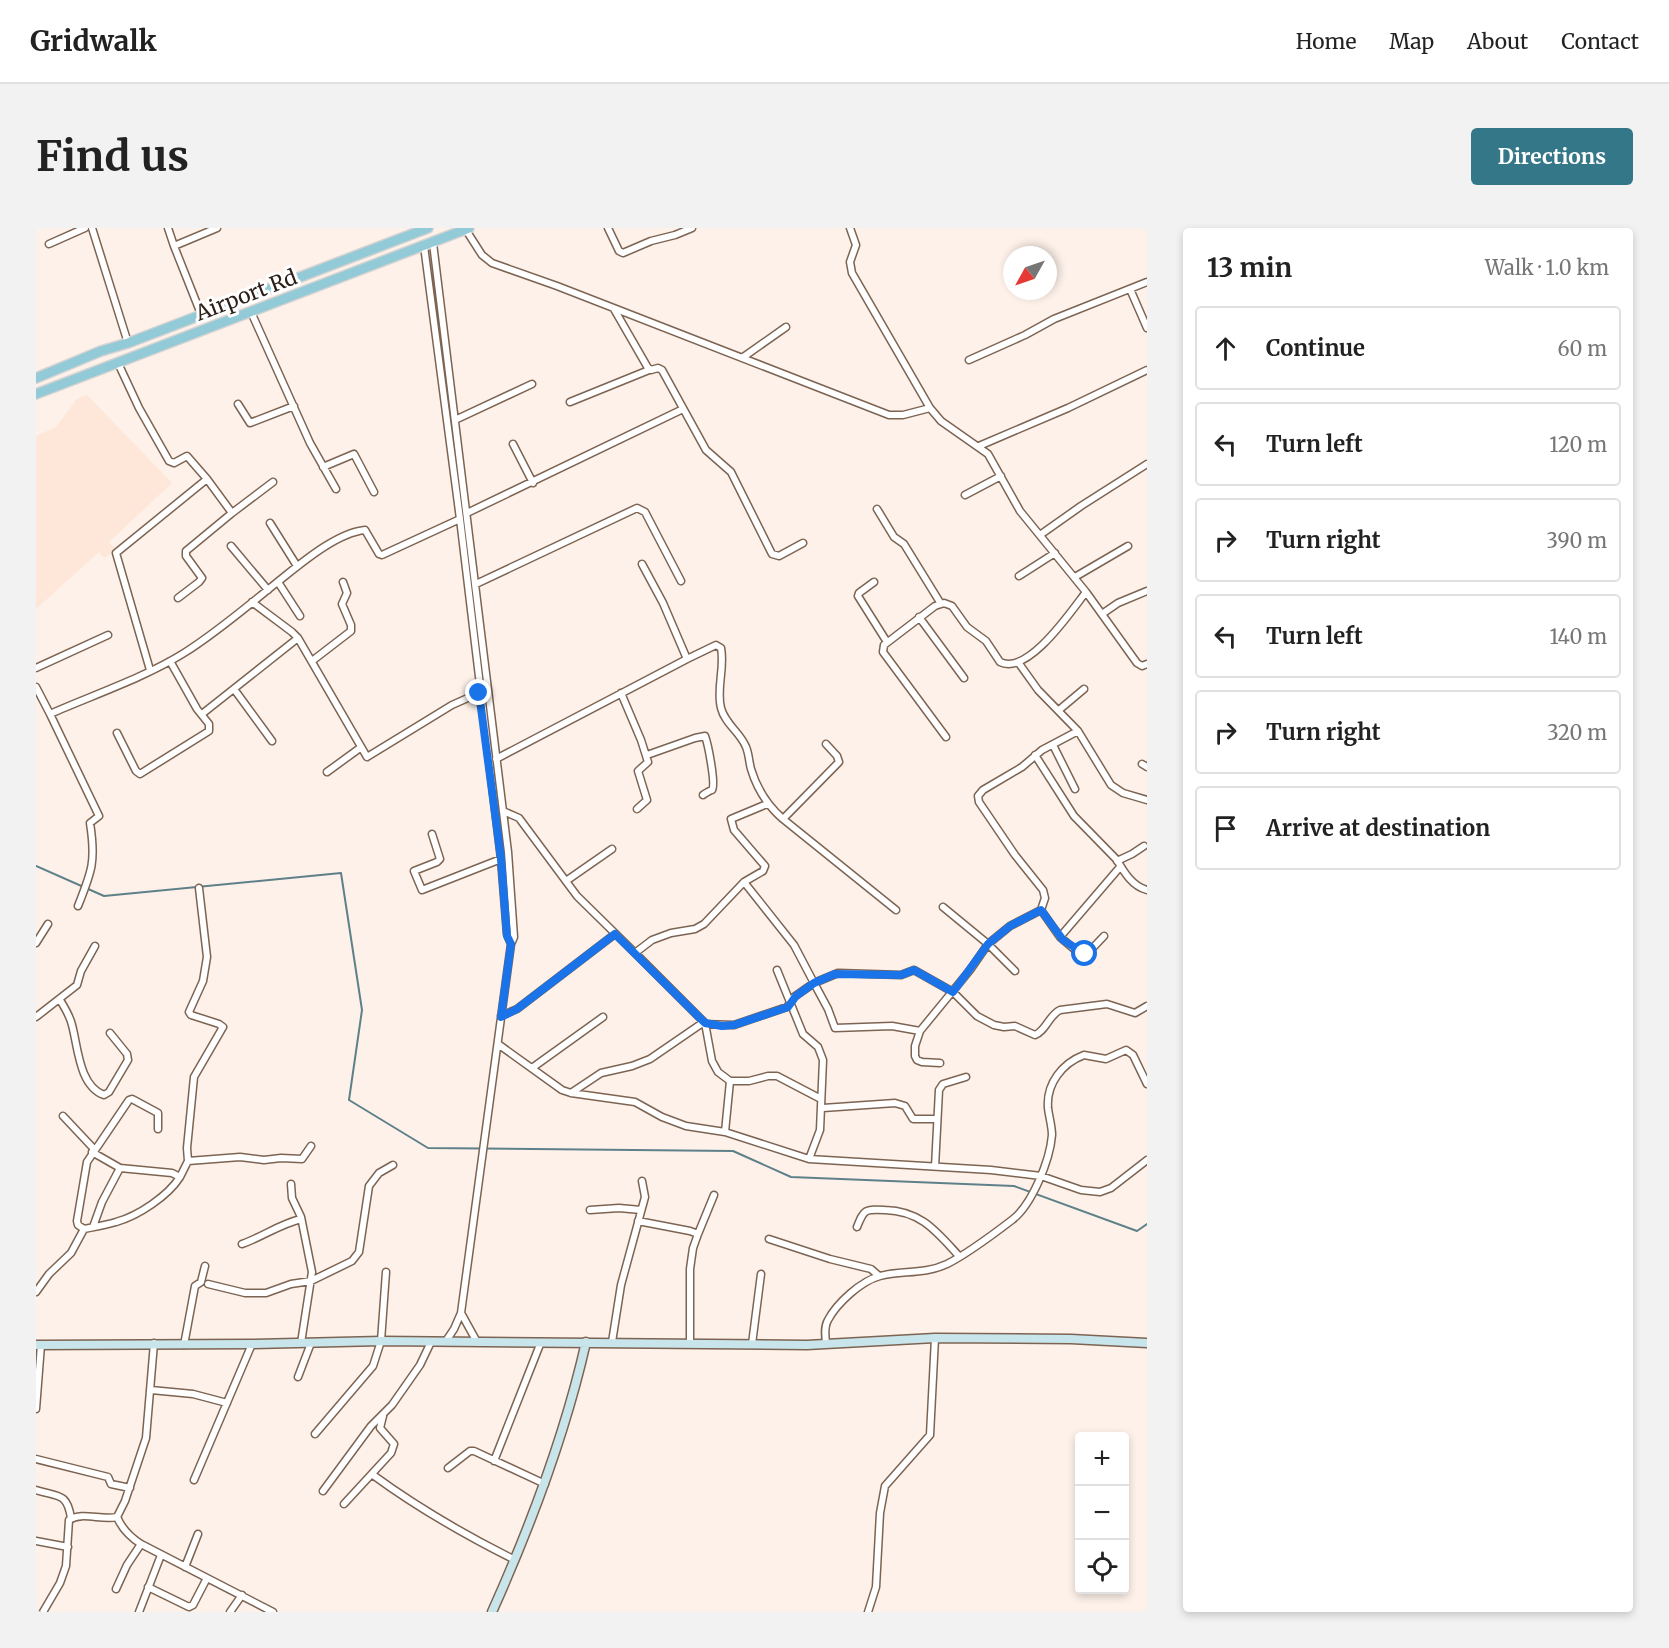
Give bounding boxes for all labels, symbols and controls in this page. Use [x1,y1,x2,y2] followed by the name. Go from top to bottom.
[30,23,157,59] text: Gridwalk
[1296,28,1356,55] text: Home
[1389,28,1434,55] text: Map
[1467,28,1528,55] text: About
[1561,28,1639,55] text: Contact
[1471,128,1633,185] button: Directions
[36,130,189,182] text: Find us
[1003,246,1057,300] north arrow
[1207,251,1292,284] text: 13 min
[1485,255,1609,280] text: Walk · 1.0 km
[190,263,301,327] street label: Airport Rd
[1209,332,1242,365] icon: ahead
[1266,334,1365,362] text: Continue
[1557,336,1607,361] text: 60 m
[1209,428,1242,461] icon: left
[1266,430,1363,458] text: Turn left
[1549,432,1607,457] text: 120 m
[1209,524,1242,557] icon: right
[1266,526,1380,554] text: Turn right
[1547,528,1607,553] text: 390 m
[1209,620,1242,653] icon: left
[1266,622,1363,650] text: Turn left
[1550,624,1607,649] text: 140 m
[465,679,491,705] route end
[1209,716,1242,749] icon: right
[1266,718,1380,746] text: Turn right
[1547,720,1607,745] text: 320 m
[1209,812,1242,845] icon: arrive
[1266,814,1490,842] text: Arrive at destination
[1071,940,1097,966] route start
[1075,1432,1129,1594] map controls
[1075,1432,1129,1486] button: +
[1075,1486,1129,1540] button: −
[1075,1540,1129,1594] button: locate

